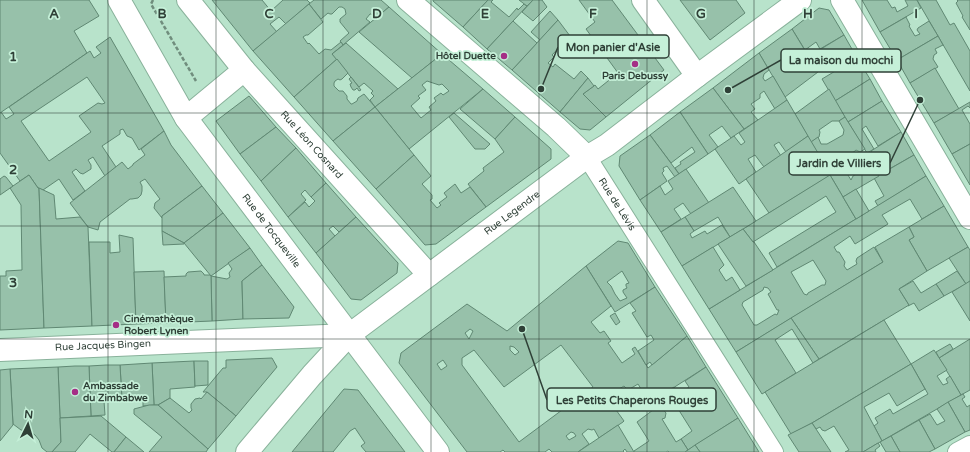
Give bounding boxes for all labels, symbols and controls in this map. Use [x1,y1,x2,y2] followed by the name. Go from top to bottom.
[49,6,59,22] text: A
[157,6,167,22] text: B
[264,6,274,22] text: C
[372,6,382,22] text: D
[481,6,489,22] text: E
[589,6,597,22] text: F
[696,6,706,22] text: G
[803,6,813,22] text: H
[914,6,918,22] text: I
[558,35,669,58] callout: Mon panier d'Asie
[566,41,661,55] text: Mon panier d'Asie
[9,49,17,65] text: 1
[781,49,901,72] callout: La maison du mochi
[436,50,496,62] place label: Hôtel Duette
[499,51,509,61] marker: Hôtel Duette
[789,54,894,67] text: La maison du mochi
[630,59,640,69] marker: Paris Debussy
[602,70,669,82] place label: Paris Debussy
[278,108,345,181] street label: Rue Léon Cosnard
[789,152,890,175] callout: Jardin de Villiers
[796,157,882,170] text: Jardin de Villiers
[9,162,17,178] text: 2
[596,176,638,233] street label: Rue de Lévis
[482,188,543,238] street label: Rue Legendre
[239,191,303,270] street label: Rue de Tocqueville
[9,275,17,291] text: 3
[124,313,194,337] place label: Cinémathèque Robert Lynen
[111,320,121,330] marker: Cinémathèque Robert Lynen
[55,338,151,354] street label: Rue Jacques Bingen
[83,380,148,404] place label: Ambassade du Zimbabwe
[70,387,80,397] marker: Ambassade du Zimbabwe
[547,388,716,411] callout: Les Petits Chaperons Rouges
[556,394,709,408] text: Les Petits Chaperons Rouges
[8,404,48,444] north arrow
[24,408,34,421] text: N

